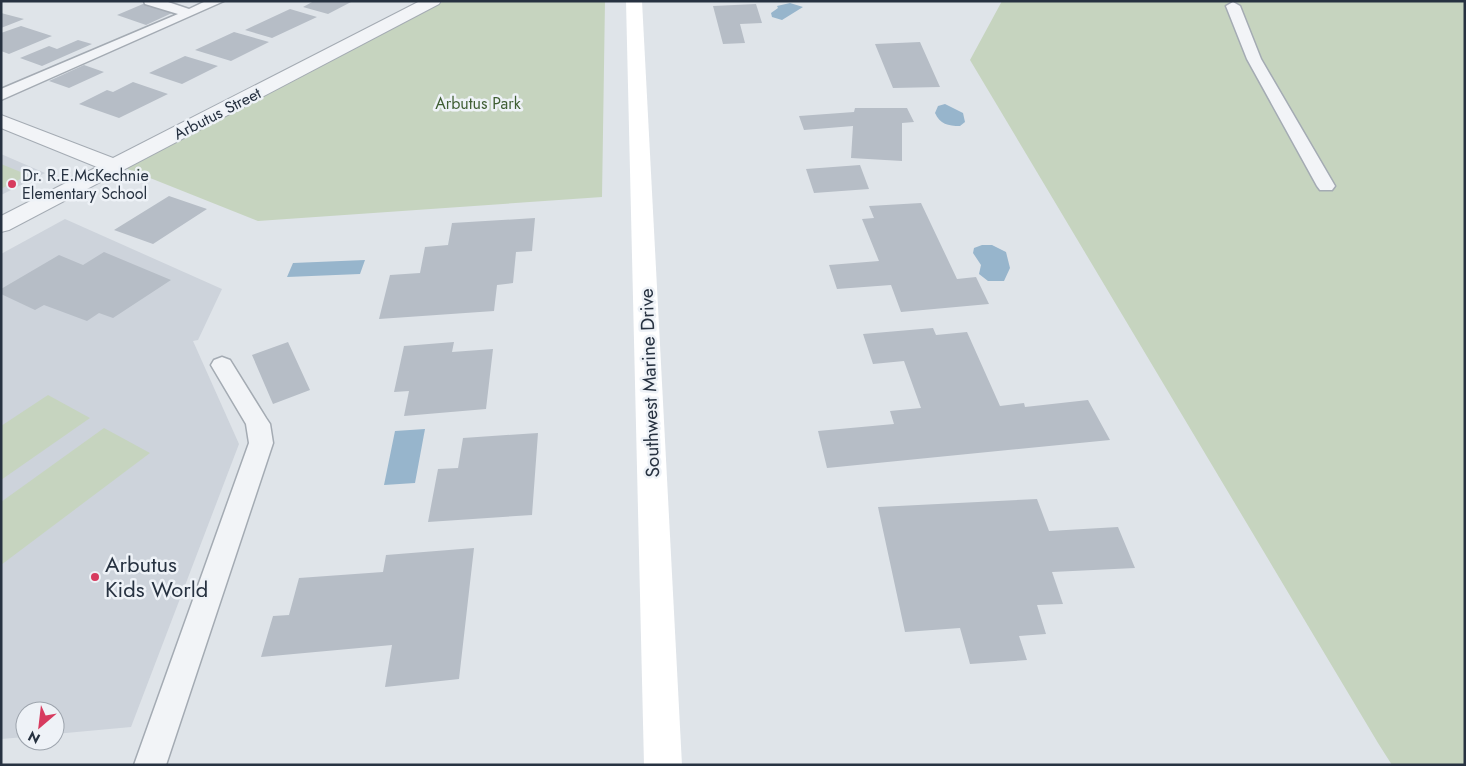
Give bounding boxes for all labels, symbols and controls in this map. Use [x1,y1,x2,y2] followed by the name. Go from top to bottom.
[170,82,265,145] street label: Arbutus Street
[435,92,522,115] park label: Arbutus Park
[22,164,149,205] place label: Dr. R.E.McKechnie Elementary School
[6,178,18,190] marker: Dr. R.E.McKechnie Elementary School
[633,288,666,478] street label: Southwest Marine Drive
[105,548,208,605] place label: Arbutus Kids World
[89,571,101,583] marker: Arbutus Kids World
[15,701,65,751] north arrow
[24,726,44,749] text: N

